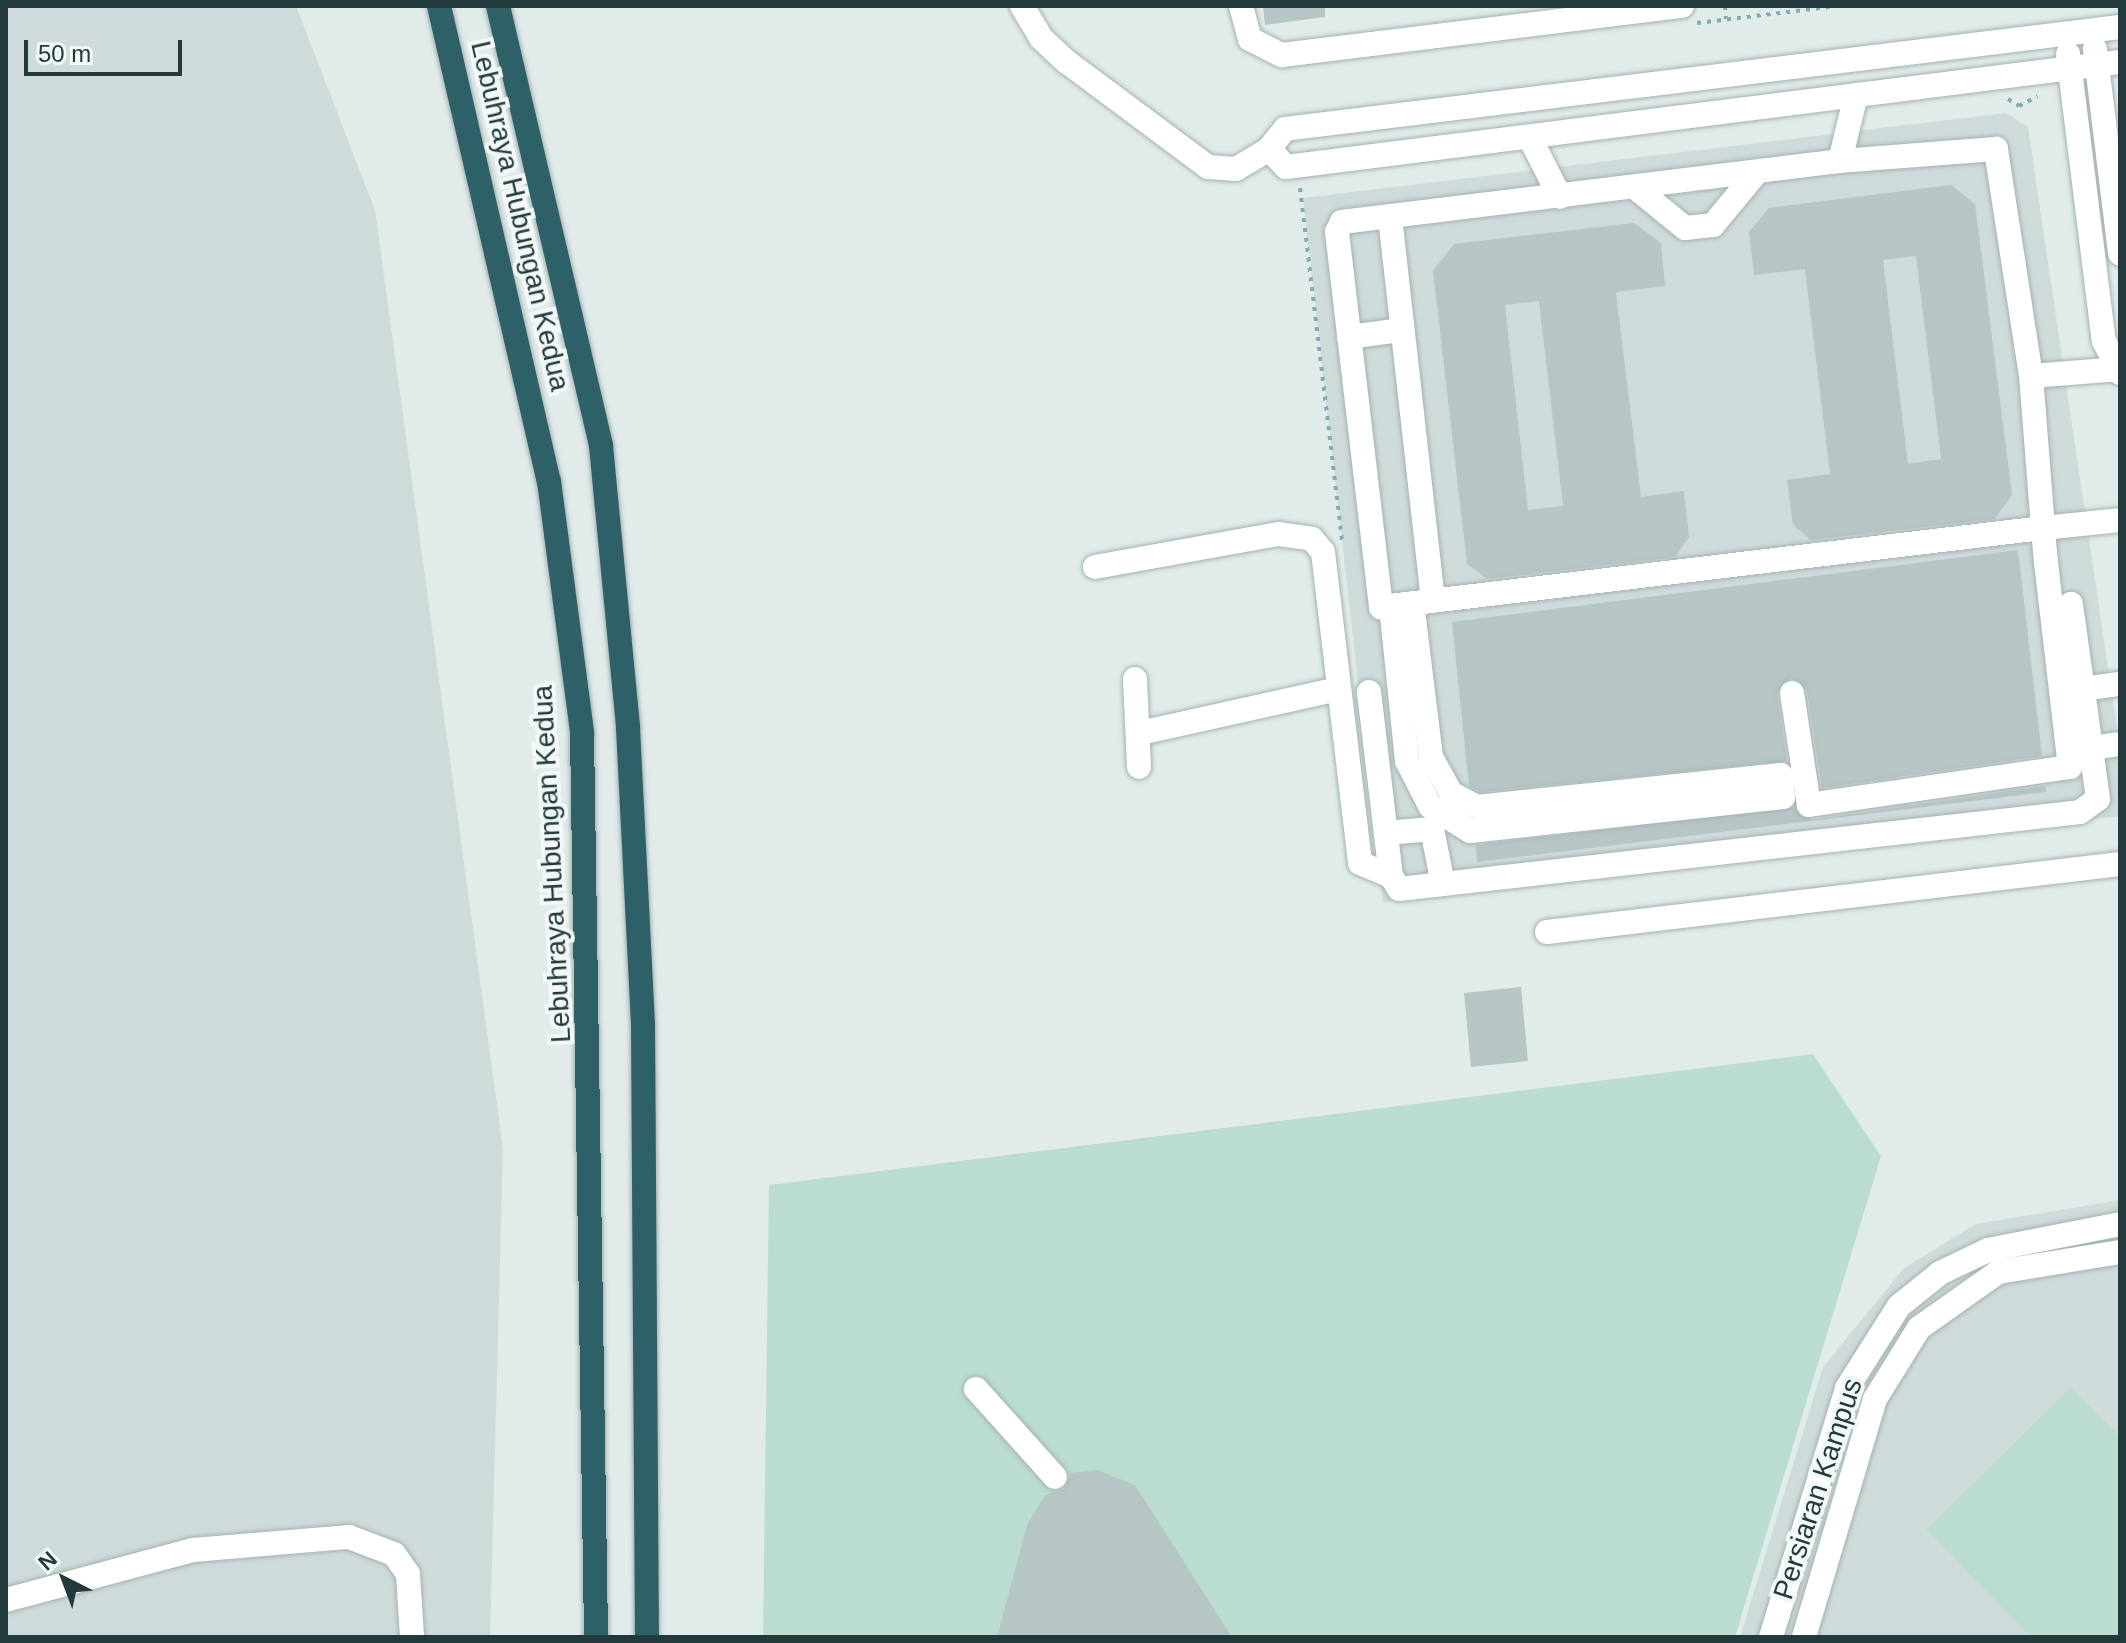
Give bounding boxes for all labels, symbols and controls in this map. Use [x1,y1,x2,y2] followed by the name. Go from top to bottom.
[28,24,186,74] scale bar
[463,38,577,394] street label: Lebuhraya Hubungan Kedua
[38,40,91,67] text: 50 m
[526,684,578,1044] street label: Lebuhraya Hubungan Kedua
[1766,1374,1870,1604] street label: Persiaran Kampus
[24,1539,104,1619] north arrow
[33,1546,62,1575] text: N

